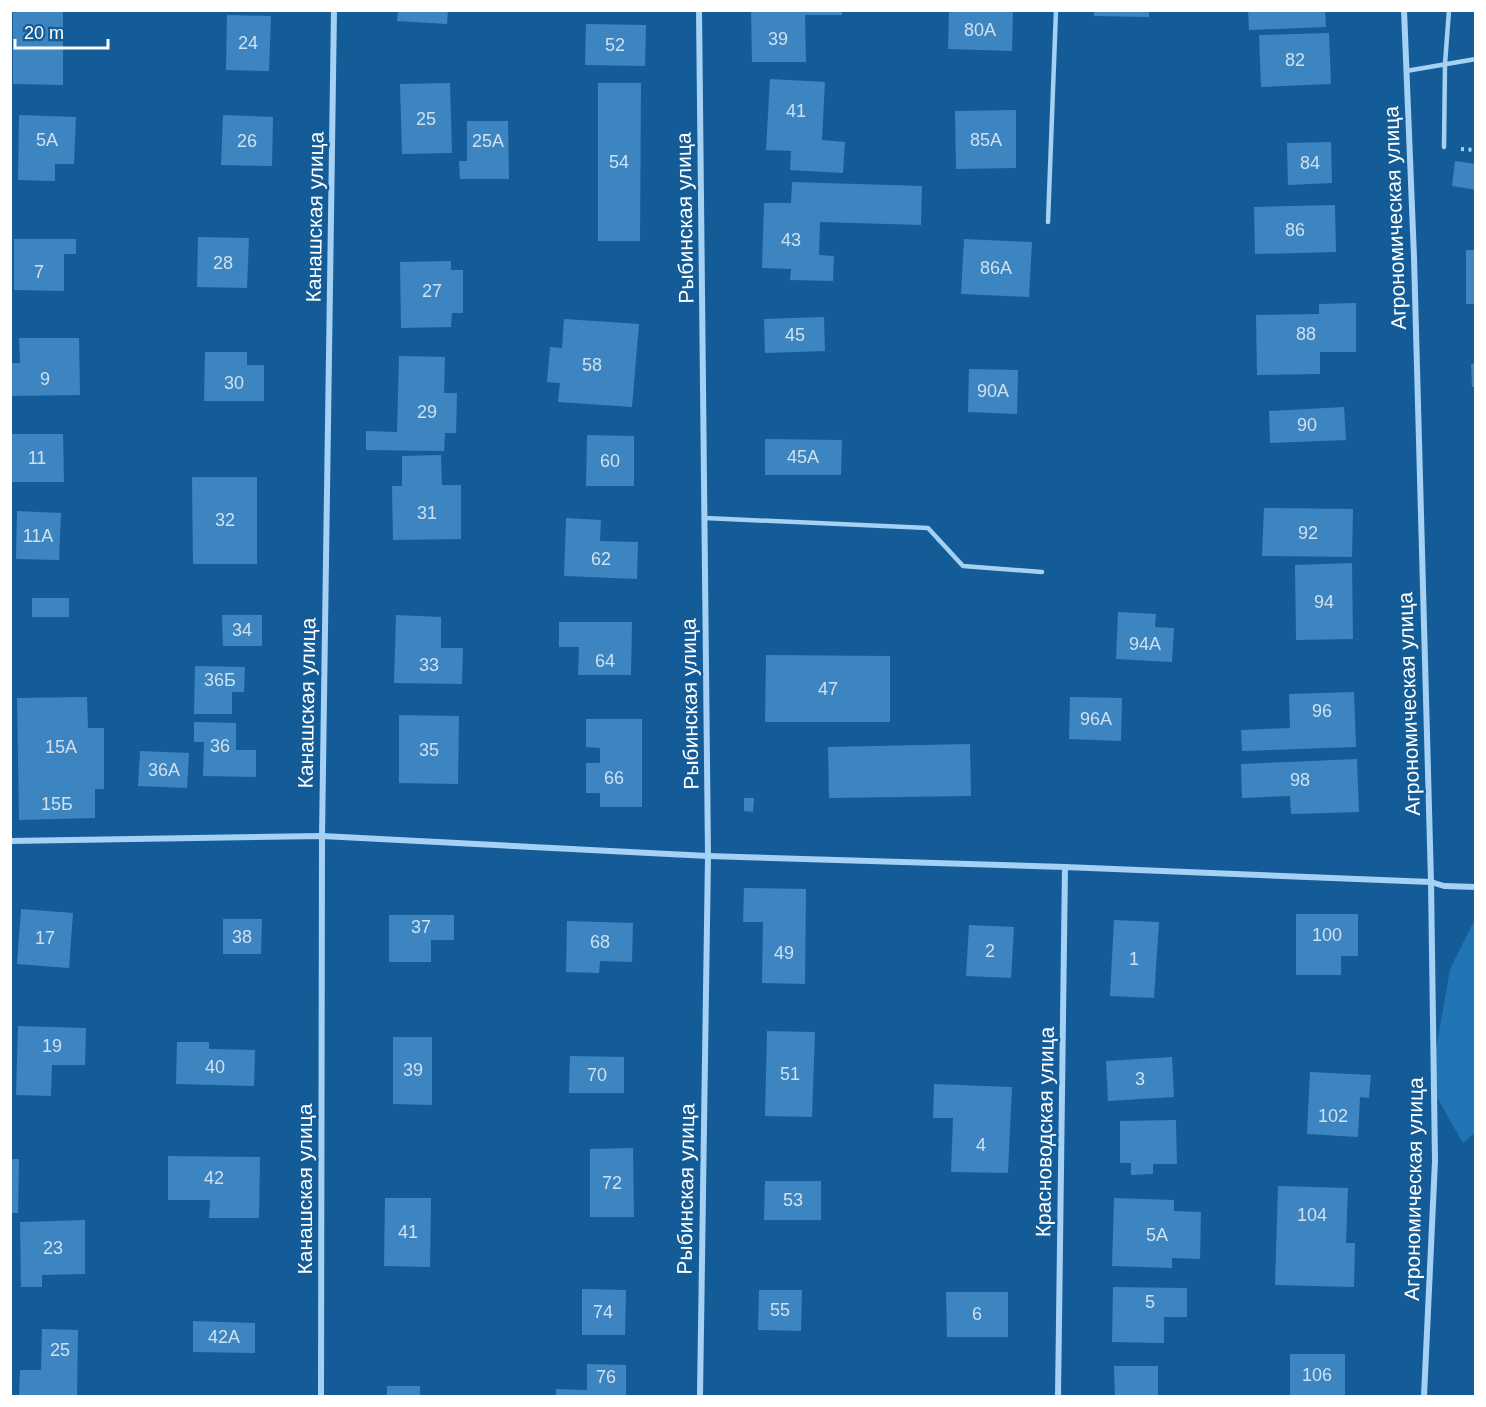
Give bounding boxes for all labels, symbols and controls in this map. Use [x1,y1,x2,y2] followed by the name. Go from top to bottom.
[15,12,108,50] scale bar
[964,20,996,40] house number: 80А
[24,23,64,43] text: 20 m
[768,29,788,49] house number: 39
[238,33,258,53] house number: 24
[605,35,625,55] house number: 52
[1285,50,1305,70] house number: 82
[786,101,806,121] house number: 41
[1379,105,1410,330] street label: Агрономическая улица
[416,109,436,129] house number: 25
[36,130,58,150] house number: 5А
[970,130,1002,150] house number: 85А
[237,131,257,151] house number: 26
[302,131,327,303] street label: Канашская улица
[472,131,504,151] house number: 25А
[672,132,697,304] street label: Рыбинская улица
[609,152,629,172] house number: 54
[1300,153,1320,173] house number: 84
[1285,220,1305,240] house number: 86
[781,230,801,250] house number: 43
[213,253,233,273] house number: 28
[980,258,1012,278] house number: 86А
[34,262,44,282] house number: 7
[422,281,442,301] house number: 27
[1296,324,1316,344] house number: 88
[785,325,805,345] house number: 45
[582,355,602,375] house number: 58
[40,369,50,389] house number: 9
[224,373,244,393] house number: 30
[977,381,1009,401] house number: 90А
[417,402,437,422] house number: 29
[1297,415,1317,435] house number: 90
[787,447,819,467] house number: 45А
[28,448,46,468] house number: 11
[600,451,620,471] house number: 60
[417,503,437,523] house number: 31
[215,510,235,530] house number: 32
[1298,523,1318,543] house number: 92
[23,526,53,546] house number: 11А
[591,549,611,569] house number: 62
[1393,591,1424,816] street label: Агрономическая улица
[1314,592,1334,612] house number: 94
[294,617,319,789] street label: Канашская улица
[677,618,702,790] street label: Рыбинская улица
[232,620,252,640] house number: 34
[1129,634,1161,654] house number: 94А
[595,651,615,671] house number: 64
[419,655,439,675] house number: 33
[204,670,236,690] house number: 36Б
[818,679,838,699] house number: 47
[1312,701,1332,721] house number: 96
[1080,709,1112,729] house number: 96А
[210,736,230,756] house number: 36
[45,737,77,757] house number: 15А
[419,740,439,760] house number: 35
[148,760,180,780] house number: 36А
[604,768,624,788] house number: 66
[1290,770,1310,790] house number: 98
[41,794,73,814] house number: 15Б
[411,917,431,937] house number: 37
[1312,925,1342,945] house number: 100
[232,927,252,947] house number: 38
[35,928,55,948] house number: 17
[590,932,610,952] house number: 68
[985,941,995,961] house number: 2
[774,943,794,963] house number: 49
[1129,949,1139,969] house number: 1
[1031,1026,1058,1237] street label: Красноводская улица
[42,1036,62,1056] house number: 19
[205,1057,225,1077] house number: 40
[403,1060,423,1080] house number: 39
[780,1064,800,1084] house number: 51
[587,1065,607,1085] house number: 70
[1135,1069,1145,1089] house number: 3
[1400,1077,1427,1301] street label: Агрономическая улица
[293,1103,316,1274] street label: Канашская улица
[673,1103,698,1275] street label: Рыбинская улица
[1318,1106,1348,1126] house number: 102
[976,1135,986,1155] house number: 4
[204,1168,224,1188] house number: 42
[602,1173,622,1193] house number: 72
[783,1190,803,1210] house number: 53
[1297,1205,1327,1225] house number: 104
[398,1222,418,1242] house number: 41
[1146,1225,1168,1245] house number: 5А
[43,1238,63,1258] house number: 23
[1145,1292,1155,1312] house number: 5
[770,1300,790,1320] house number: 55
[593,1302,613,1322] house number: 74
[972,1304,982,1324] house number: 6
[208,1327,240,1347] house number: 42А
[50,1340,70,1360] house number: 25
[1302,1365,1332,1385] house number: 106
[596,1367,616,1387] house number: 76

